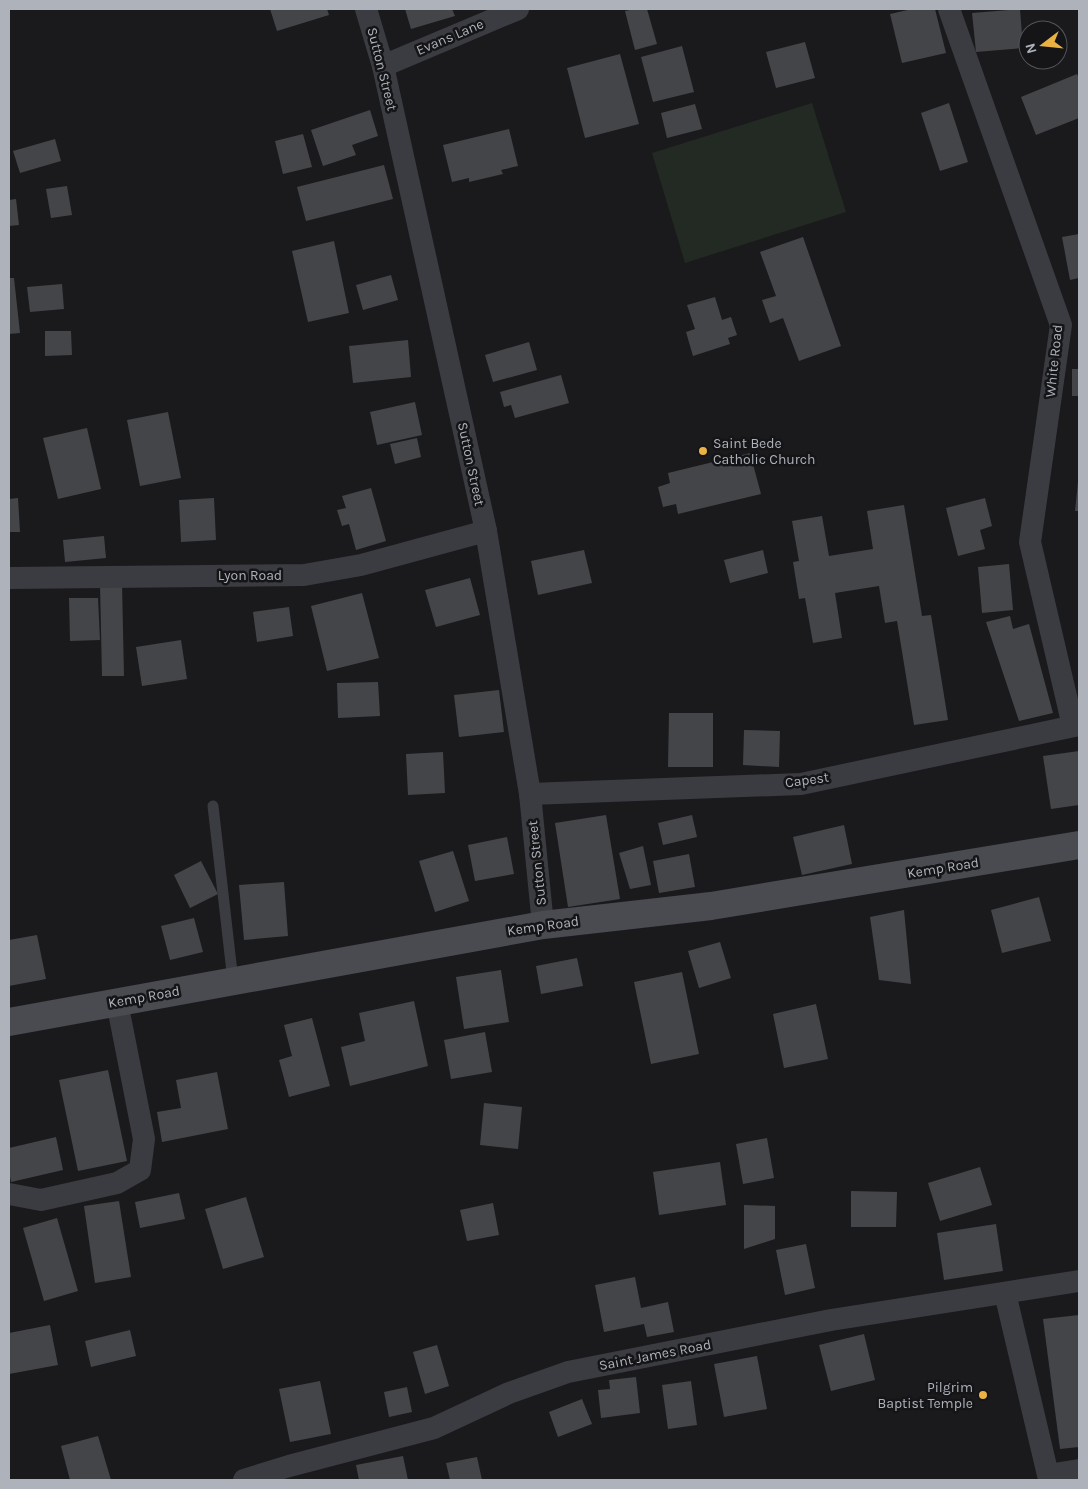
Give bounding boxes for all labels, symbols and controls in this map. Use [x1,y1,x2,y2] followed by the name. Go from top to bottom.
[414,15,486,59] street label: Evans Lane
[1018,20,1068,70] north arrow
[363,26,401,112] street label: Sutton Street
[1021,41,1041,56] text: N
[1042,324,1066,398] street label: White Road
[454,421,488,507] street label: Sutton Street
[713,435,816,468] place label: Saint Bede Catholic Church
[697,445,709,457] marker: Saint Bede Catholic Church
[218,567,282,584] street label: Lyon Road
[784,769,830,791] street label: Capest
[524,820,550,906] street label: Sutton Street
[906,854,980,882] street label: Kemp Road
[506,913,580,939] street label: Kemp Road
[107,982,181,1012] street label: Kemp Road
[597,1336,713,1374] street label: Saint James Road
[877,1379,973,1412] place label: Pilgrim Baptist Temple
[977,1389,989,1401] marker: Pilgrim Baptist Temple

